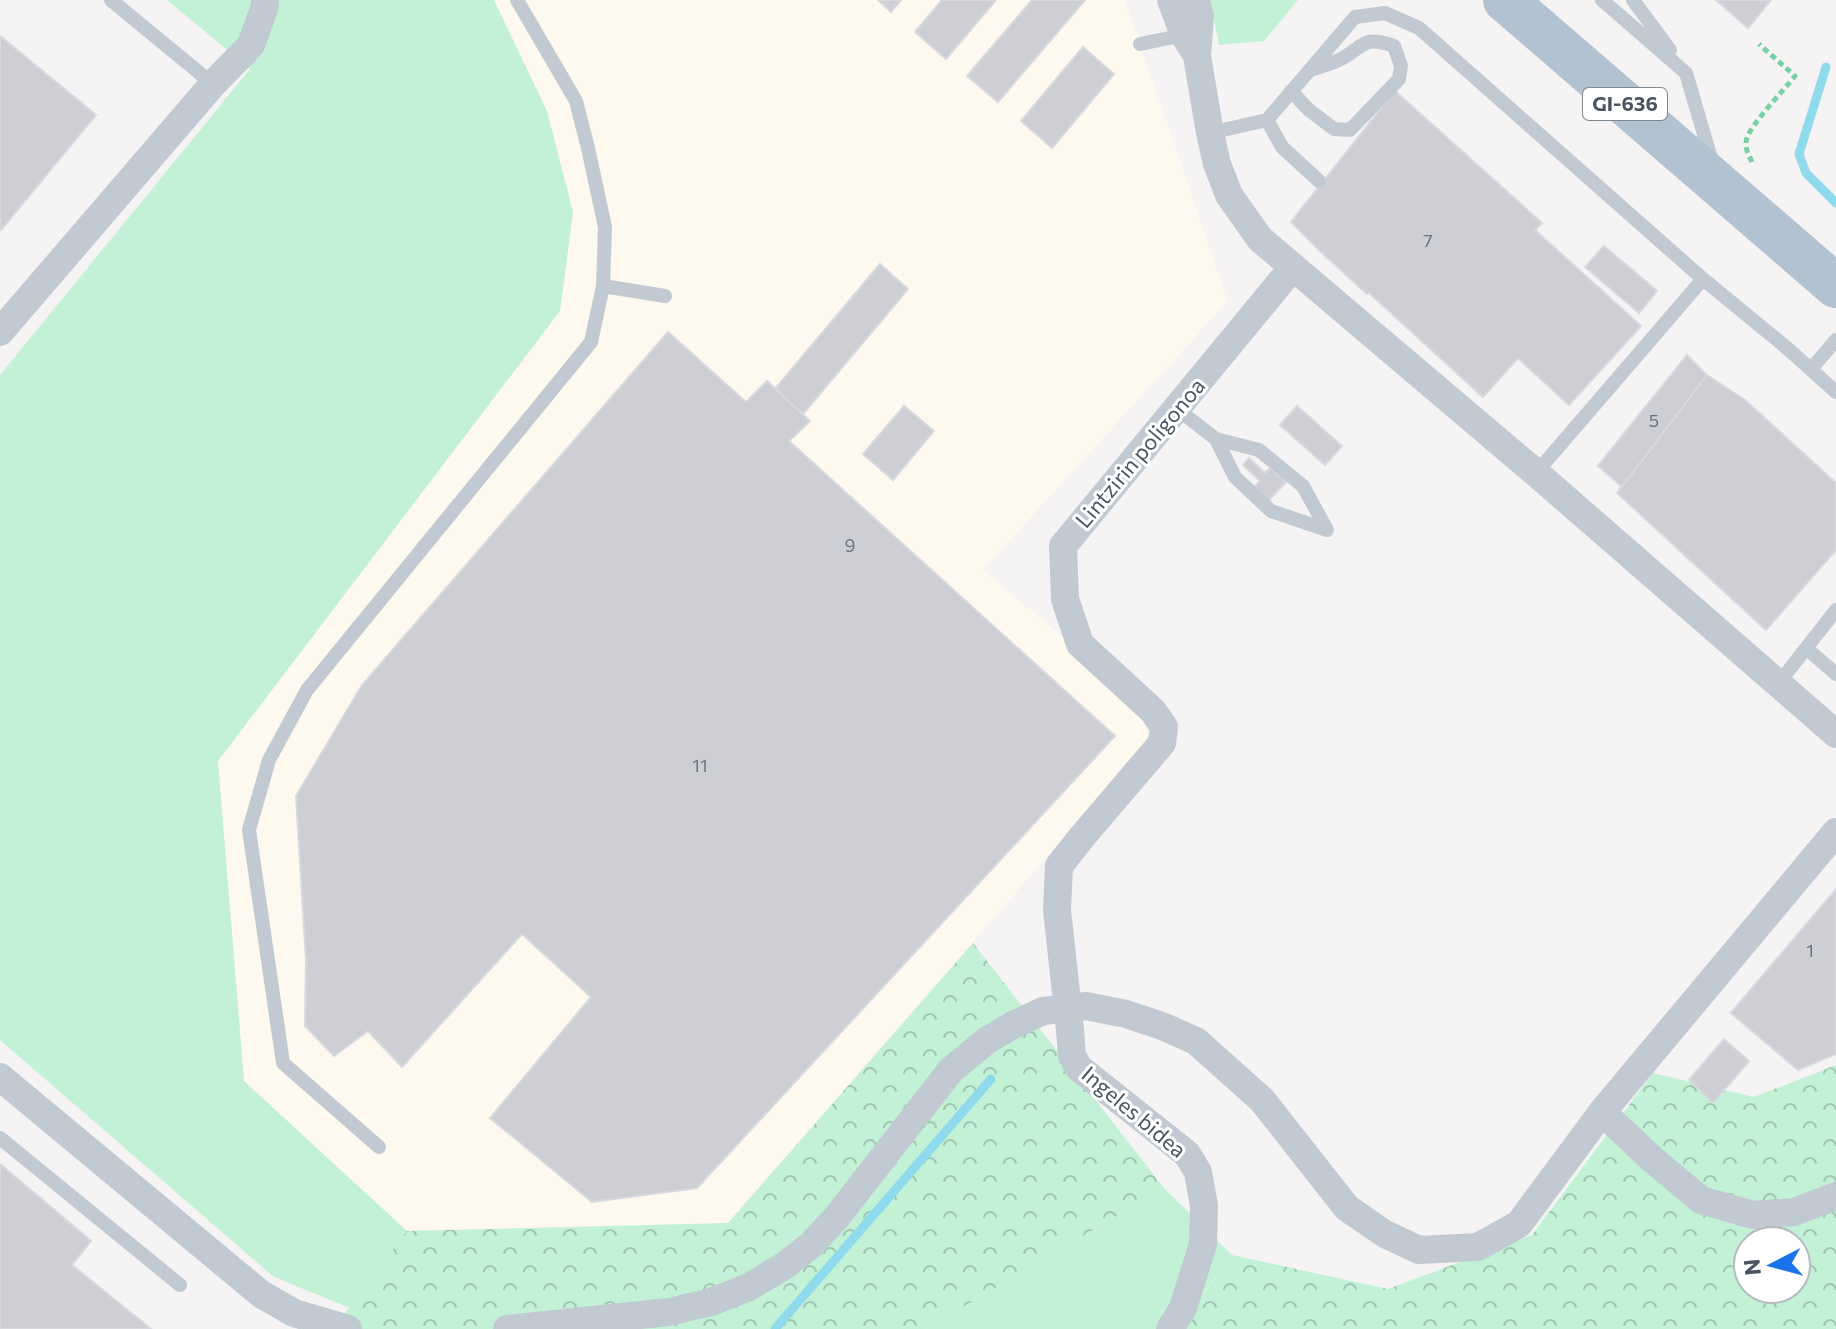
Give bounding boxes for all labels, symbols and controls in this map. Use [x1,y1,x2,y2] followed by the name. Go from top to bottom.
[1583,88,1667,120] road number: GI-636
[1423,229,1433,251] house number: 7
[1069,372,1210,533] street label: Lintzirin poligonoa
[1649,409,1659,431] house number: 5
[845,534,855,556] house number: 9
[692,754,708,776] house number: 11
[1806,939,1814,961] house number: 1
[1077,1060,1192,1163] street label: Ingeles bidea
[1732,1225,1812,1305] north arrow
[1737,1258,1766,1277] text: N

